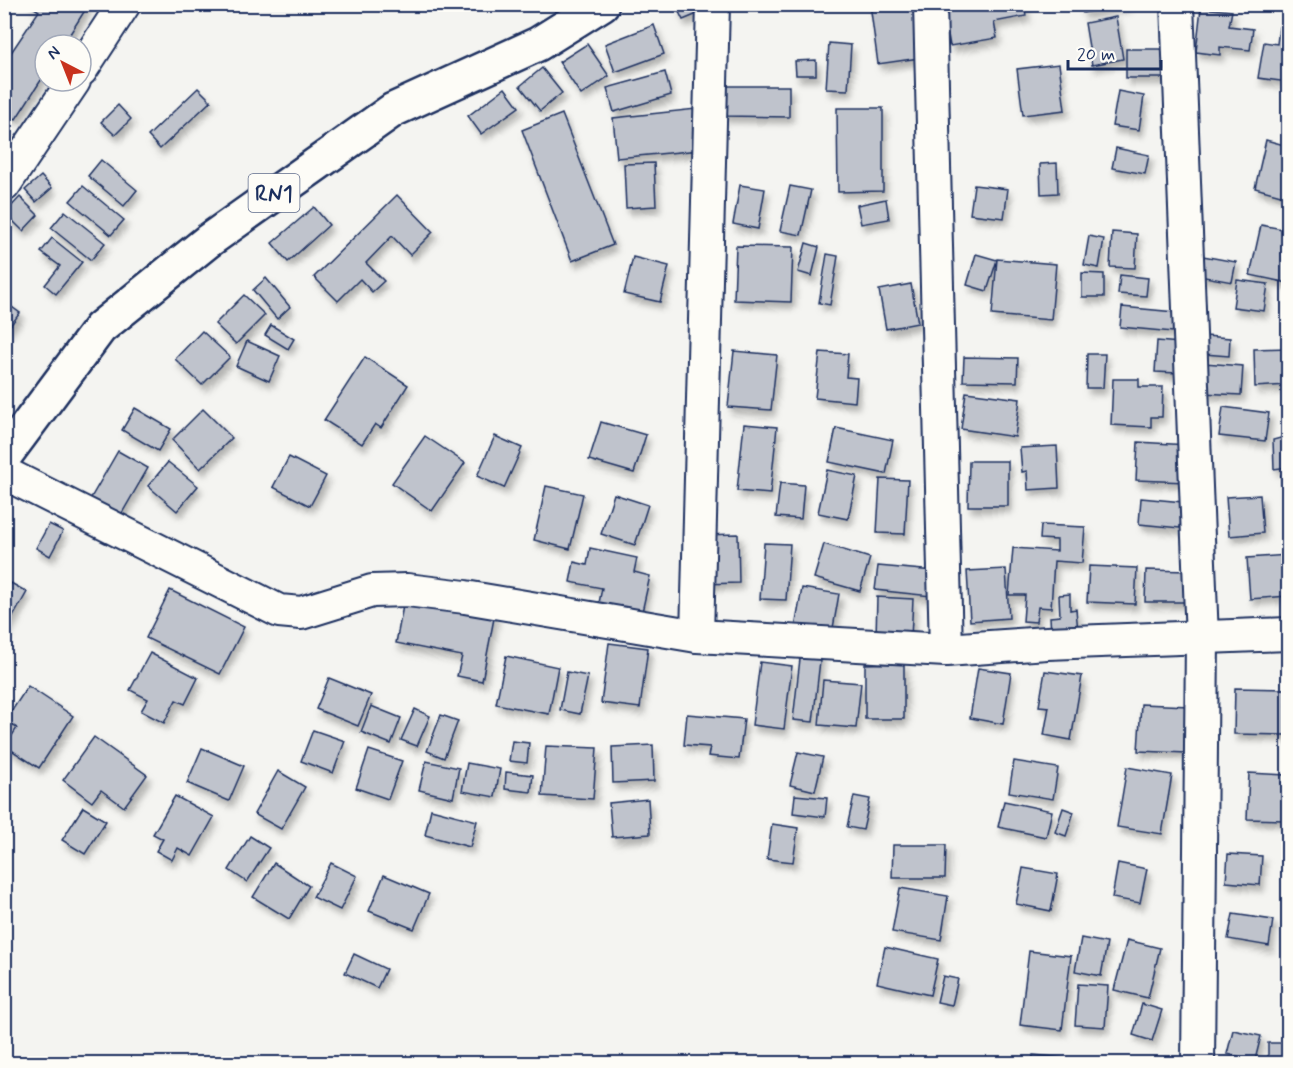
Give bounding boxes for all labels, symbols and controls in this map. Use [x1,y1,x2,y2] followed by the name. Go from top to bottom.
[33,33,93,93] north arrow
[1068,33,1161,71] scale bar
[43,42,65,64] text: N
[1077,43,1115,67] text: 20 m
[248,174,300,212] road number: RN1

